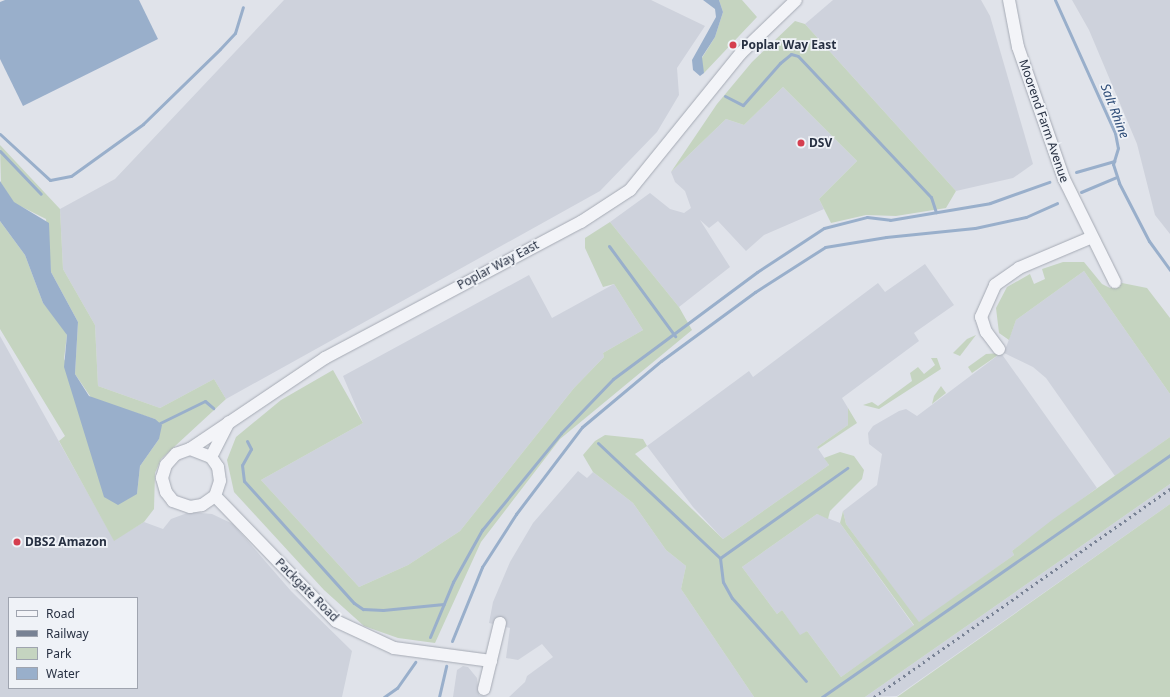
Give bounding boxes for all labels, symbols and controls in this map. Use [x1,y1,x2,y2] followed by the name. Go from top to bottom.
[741,38,836,52] place label: Poplar Way East
[728,40,738,50] marker: Poplar Way East
[1016,58,1072,184] street label: Moorend Farm Avenue
[1097,81,1133,141] water label: Salt Rhine
[809,136,832,150] place label: DSV
[796,138,806,148] marker: DSV
[455,237,541,293] street label: Poplar Way East
[25,535,107,549] place label: DBS2 Amazon
[12,537,22,547] marker: DBS2 Amazon
[272,555,342,625] street label: Packgate Road
[8,597,138,689] legend
[46,605,75,622] text: Road
[46,625,89,642] text: Railway
[46,645,71,662] text: Park
[46,665,80,682] text: Water

